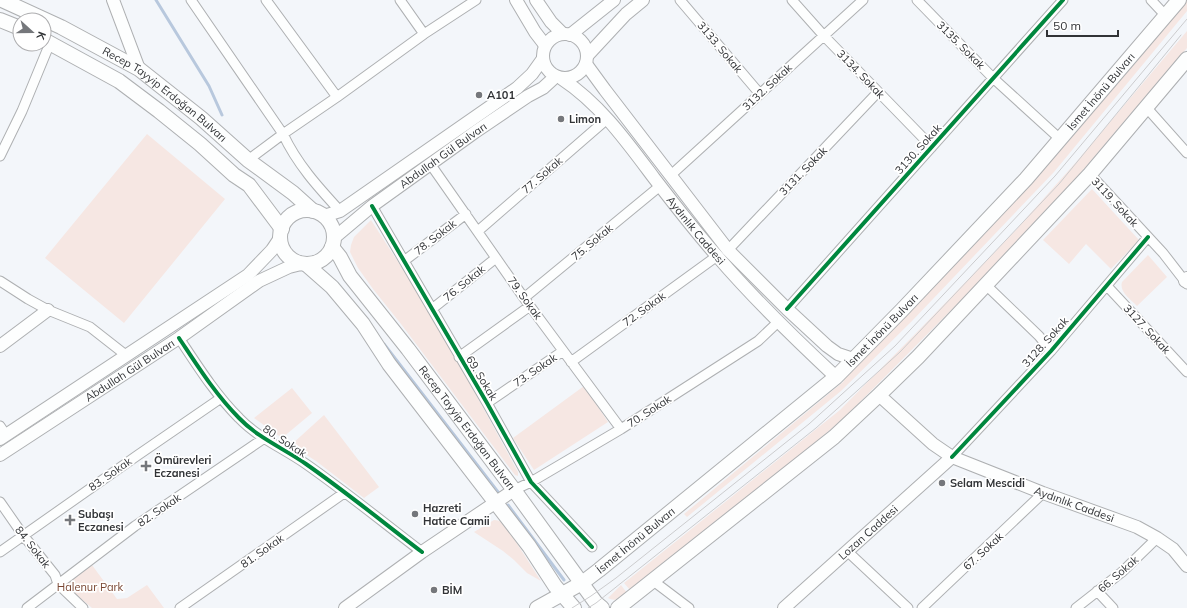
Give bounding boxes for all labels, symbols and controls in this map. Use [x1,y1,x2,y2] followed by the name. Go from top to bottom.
[12,12,52,52] north arrow
[1047,12,1118,38] scale bar
[694,18,746,76] street label: 3133. Sokak
[934,18,988,72] street label: 3135. Sokak
[1053,18,1081,33] text: 50 m
[33,30,49,42] text: K
[100,44,230,145] street label: Recep Tayyip Erdoğan Bulvarı
[834,47,888,102] street label: 3134. Sokak
[1064,50,1138,133] street label: İsmet İnönü Bulvarı
[739,60,795,114] street label: 3132. Sokak
[487,88,515,102] place label: A101
[474,90,484,100] marker: A101
[569,112,601,126] place label: Limon
[556,114,566,124] marker: Limon
[397,119,489,191] street label: Abdullah Gül Bulvarı
[892,121,944,177] street label: 3130. Sokak
[776,143,830,198] street label: 3131. Sokak
[519,153,566,197] street label: 77. Sokak
[1088,174,1142,230] street label: 3119. Sokak
[664,193,728,267] street label: Aydınlık Caddesi
[411,216,459,258] street label: 78. Sokak
[569,220,616,263] street label: 75. Sokak
[440,262,488,304] street label: 76. Sokak
[505,274,545,322] street label: 79. Sokak
[620,289,668,329] street label: 72. Sokak
[843,291,921,370] street label: İsmet İnönü Bulvarı
[1120,301,1174,357] street label: 3127. Sokak
[1019,314,1071,370] street label: 3128. Sokak
[82,336,177,405] street label: Abdullah Gül Bulvarı
[511,350,560,390] street label: 73. Sokak
[463,353,501,403] street label: 69. Sokak
[416,363,518,493] street label: Recep Tayyip Erdoğan Bulvarı
[624,391,674,430] street label: 70. Sokak
[260,422,310,461] street label: 80. Sokak
[154,452,211,480] place label: Ömürevleri Eczanesi
[86,454,135,494] street label: 83. Sokak
[141,461,151,471] marker: Ömürevleri Eczanesi
[950,476,1025,490] place label: Selam Mescidi
[937,478,947,488] marker: Selam Mescidi
[1032,483,1116,525] street label: Aydınlık Caddesi
[135,490,184,530] street label: 82. Sokak
[423,501,490,528] place label: Hazreti Hatice Camii
[835,502,901,563] street label: Lozan Caddesi
[593,504,678,577] street label: İsmet İnönü Bulvarı
[78,507,124,534] place label: Subaşı Eczanesi
[410,509,420,519] marker: Hazreti Hatice Camii
[65,515,75,525] marker: Subaşı Eczanesi
[12,523,54,571] street label: 84. Sokak
[960,529,1006,573] street label: 67. Sokak
[238,531,287,571] street label: 81. Sokak
[1095,552,1142,596] street label: 66. Sokak
[57,580,124,594] park label: Halenur Park
[442,582,462,597] place label: BİM
[429,585,439,595] marker: BİM

